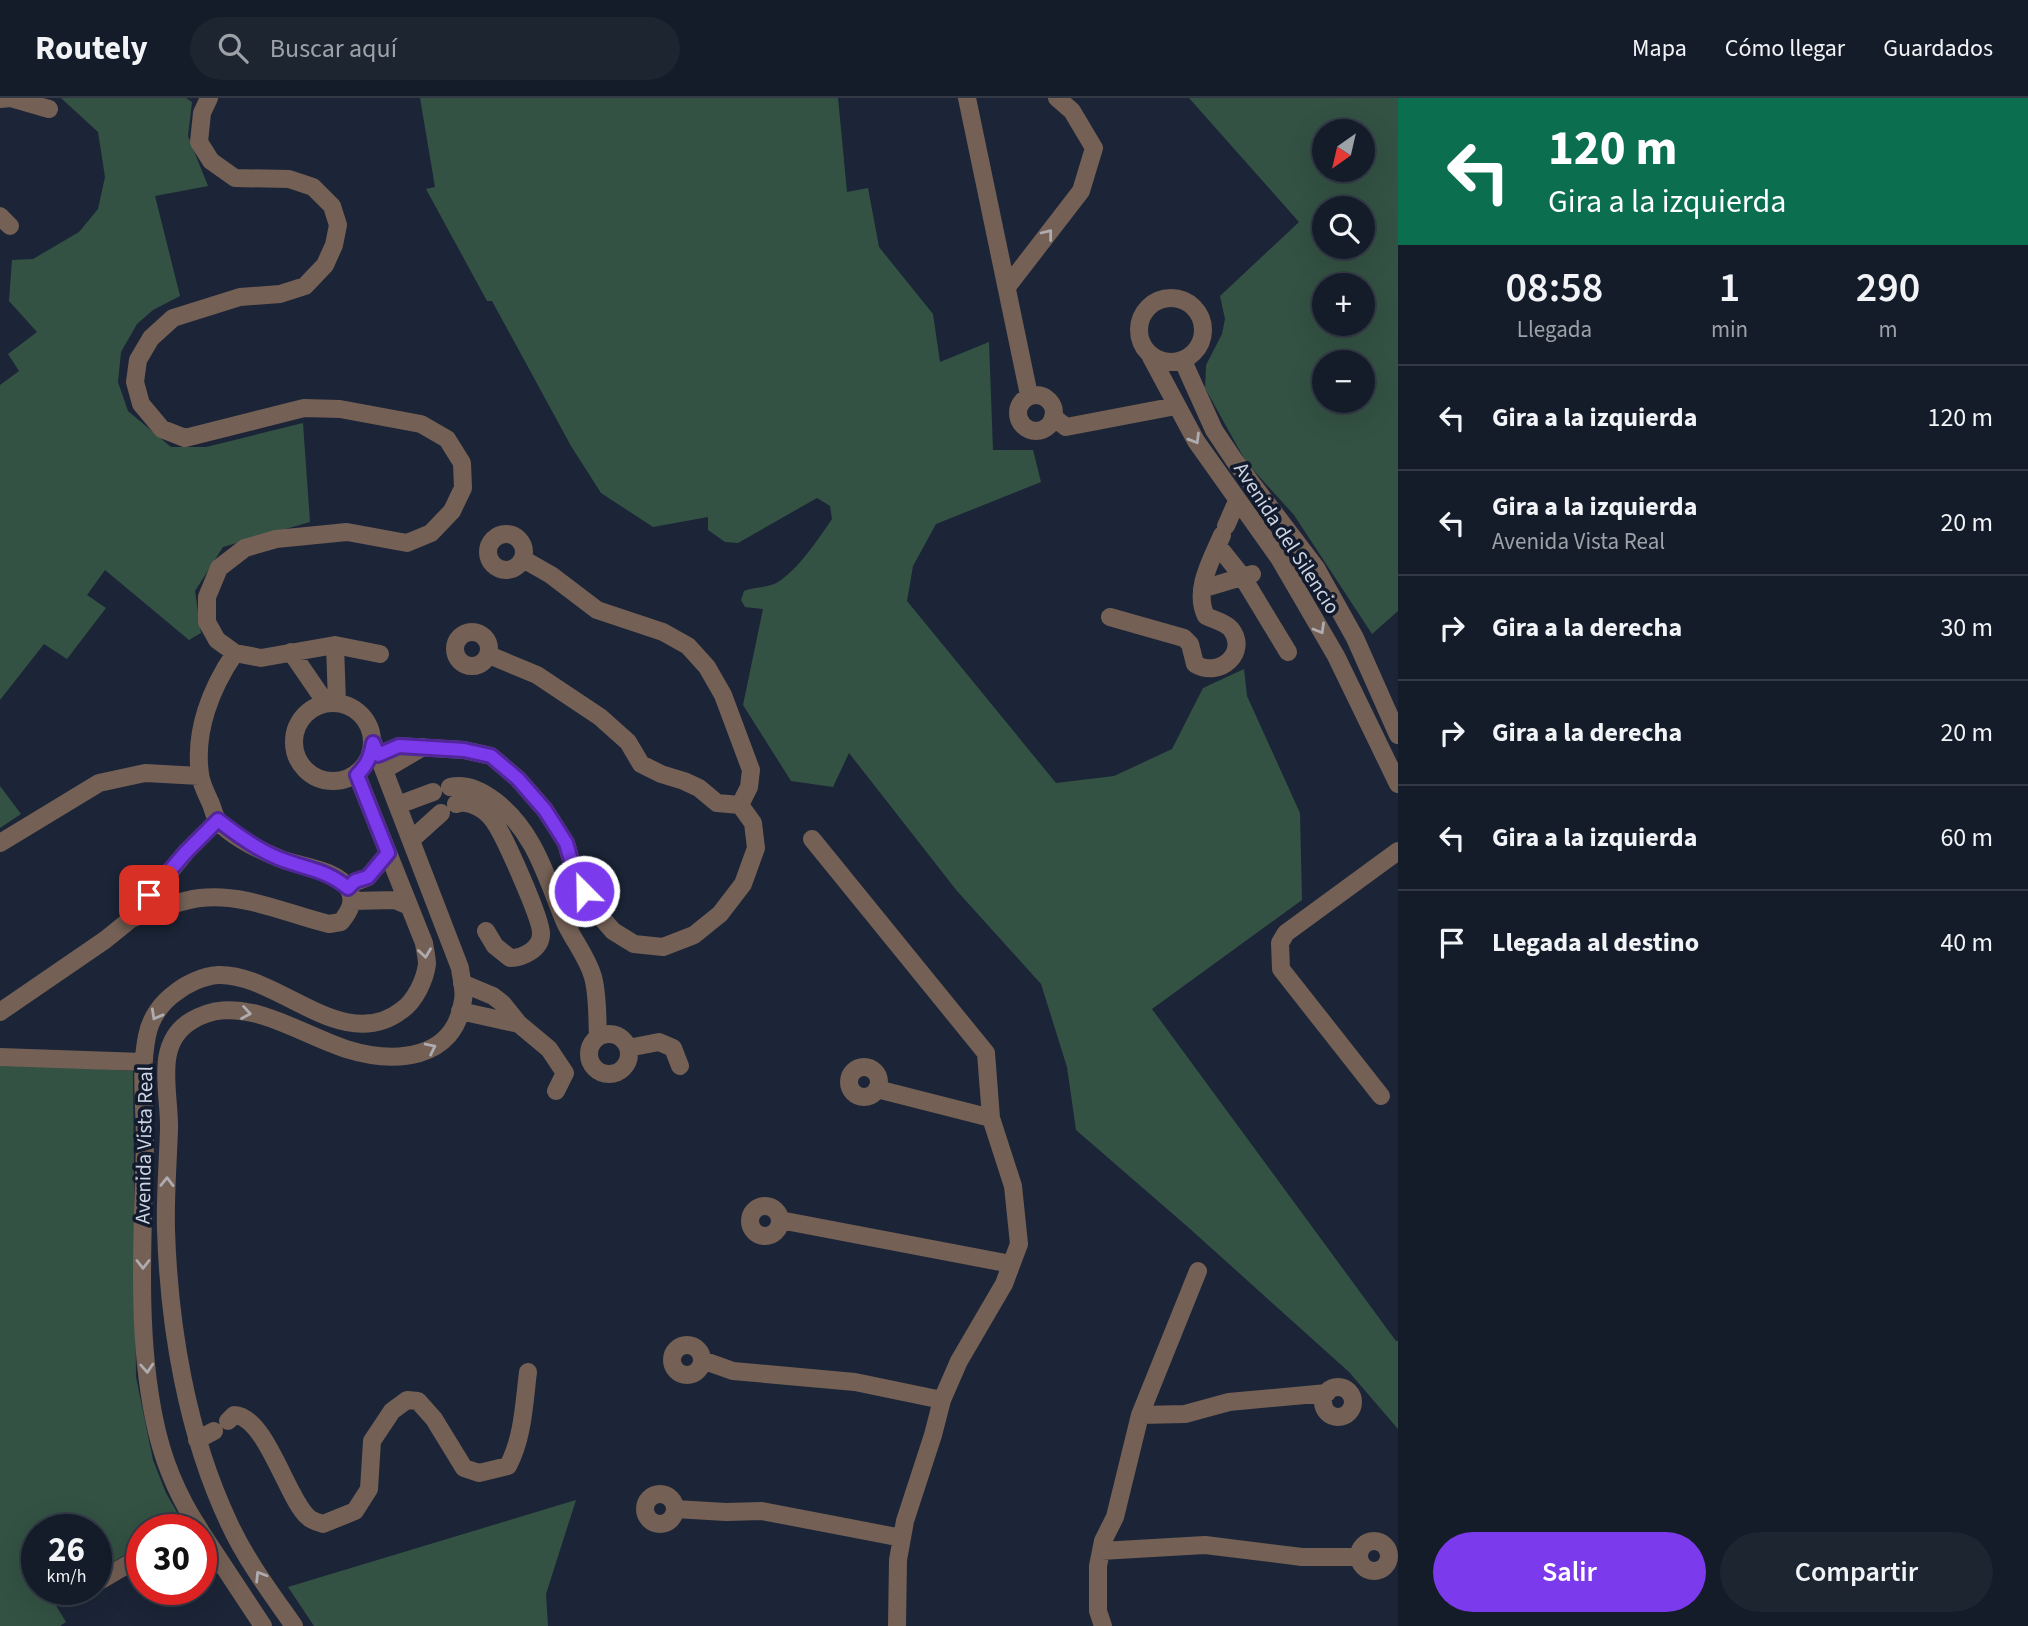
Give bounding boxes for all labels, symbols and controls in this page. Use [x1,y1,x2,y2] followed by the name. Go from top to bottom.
[190,17,680,80] search box
[35,25,148,72] text: Routely
[214,29,252,67] icon: search
[270,30,397,67] text: Buscar aquí
[1632,31,1687,66] text: Mapa
[1725,31,1845,66] text: Cómo llegar
[1883,31,1993,66] text: Guardados
[1548,114,1677,184] text: 120 m
[1312,119,1376,182] north arrow
[1312,119,1375,413] map controls
[1433,126,1524,217] icon: left
[1548,179,1786,225] text: Gira a la izquierda
[1312,196,1375,259] button: search
[1040,229,1053,241] one-way arrow
[1506,258,1603,318] text: 08:58
[1719,258,1740,318] text: 1
[1856,258,1920,318] text: 290
[1312,273,1375,336] button: +
[1517,313,1592,346] text: Llegada
[1711,313,1748,346] text: min
[1879,313,1898,346] text: m
[1312,350,1375,413] button: −
[1433,399,1471,437] icon: left
[1492,399,1697,436] text: Gira a la izquierda
[1927,399,1993,436] text: 120 m
[1187,431,1200,444] one-way arrow
[1227,456,1347,620] street label: Avenida del Silencio
[1492,488,1697,525] text: Gira a la izquierda
[1433,504,1471,542] icon: left
[1940,504,1993,541] text: 20 m
[1492,525,1665,558] text: Avenida Vista Real
[1433,609,1471,647] icon: right
[1492,609,1682,646] text: Gira a la derecha
[1940,609,1993,646] text: 30 m
[1312,621,1325,634] one-way arrow
[1433,714,1471,752] icon: right
[1492,714,1682,751] text: Gira a la derecha
[1940,714,1993,751] text: 20 m
[1433,819,1471,857] icon: left
[1492,819,1697,856] text: Gira a la izquierda
[1940,819,1993,856] text: 60 m
[547,854,621,928] position arrow
[119,865,179,925] pin
[130,876,168,914] icon: arrive
[1433,924,1471,962] icon: arrive
[1492,924,1699,961] text: Llegada al destino
[1940,924,1993,961] text: 40 m
[417,947,432,958] one-way arrow
[240,1005,252,1020] one-way arrow
[151,1008,165,1021] one-way arrow
[423,1043,436,1056] one-way arrow
[128,1066,160,1224] street label: Avenida Vista Real
[159,1176,175,1186] one-way arrow
[135,1260,151,1270] one-way arrow
[139,1362,154,1373] one-way arrow
[126,1514,217,1605] speed limit sign: 30
[48,1525,85,1575] text: 26
[1433,1532,1706,1612] button: Salir
[1720,1532,1993,1612] button: Compartir
[47,1564,86,1589] text: km/h
[255,1571,268,1584] one-way arrow

